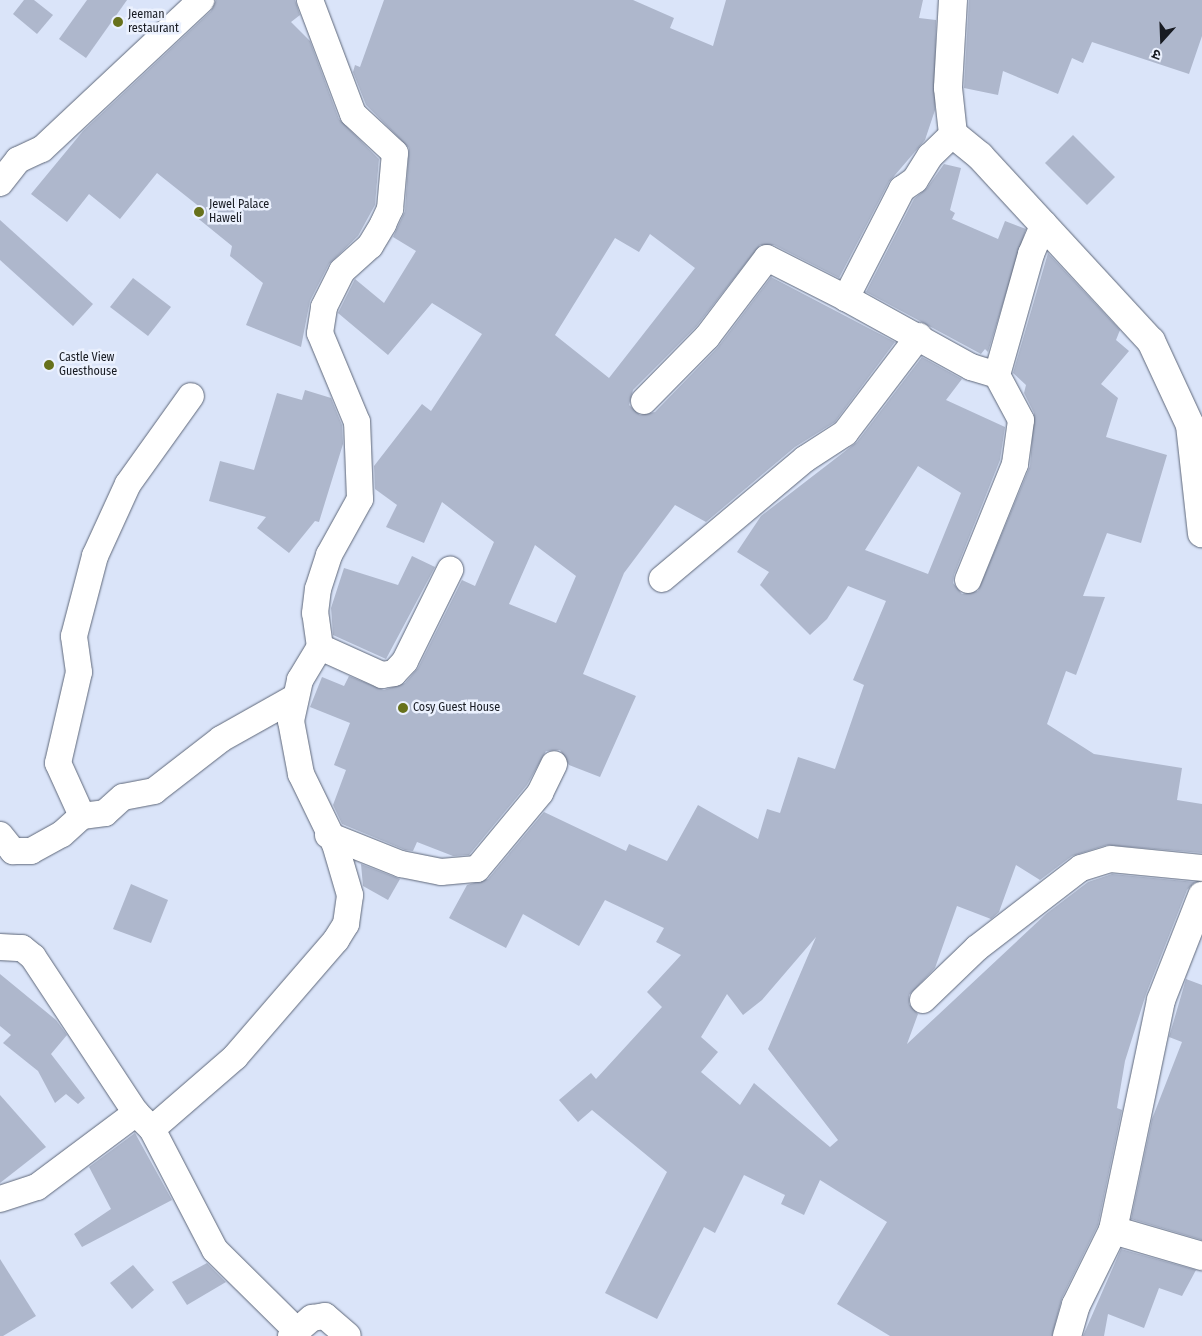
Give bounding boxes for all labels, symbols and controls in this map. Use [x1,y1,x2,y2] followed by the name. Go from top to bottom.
[128,8,179,36] place label: Jeeman restaurant
[1137,15,1187,65] north arrow
[112,16,124,28] marker: Jeeman restaurant
[1150,45,1163,64] text: उ
[209,198,269,226] place label: Jewel Palace Haweli
[193,206,205,218] marker: Jewel Palace Haweli
[59,351,117,379] place label: Castle View Guesthouse
[43,359,55,371] marker: Castle View Guesthouse
[413,701,500,715] place label: Cosy Guest House
[397,702,409,714] marker: Cosy Guest House

